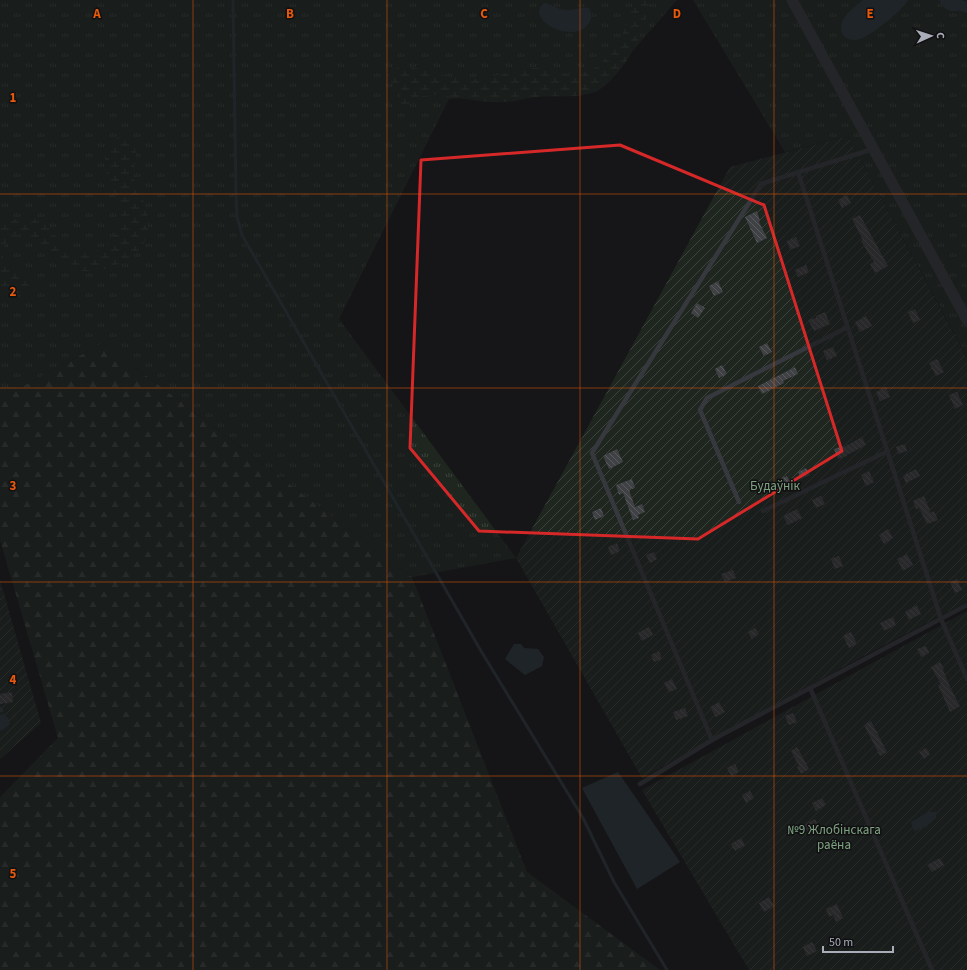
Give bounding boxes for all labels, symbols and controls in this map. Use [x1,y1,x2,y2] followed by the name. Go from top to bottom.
[92,5,101,23] text: A
[286,5,294,23] text: B
[480,5,488,23] text: C
[673,5,681,23] text: D
[866,5,874,23] text: E
[911,16,951,56] north arrow
[933,32,948,40] text: С
[10,89,17,107] text: 1
[10,283,17,301] text: 2
[10,477,17,495] text: 3
[750,477,800,495] park label: Будаўнік
[10,671,17,689] text: 4
[787,821,881,854] park label: №9 Жлобінскага раёна
[10,865,17,883] text: 5
[823,928,893,954] scale bar
[829,934,853,951] text: 50 m

